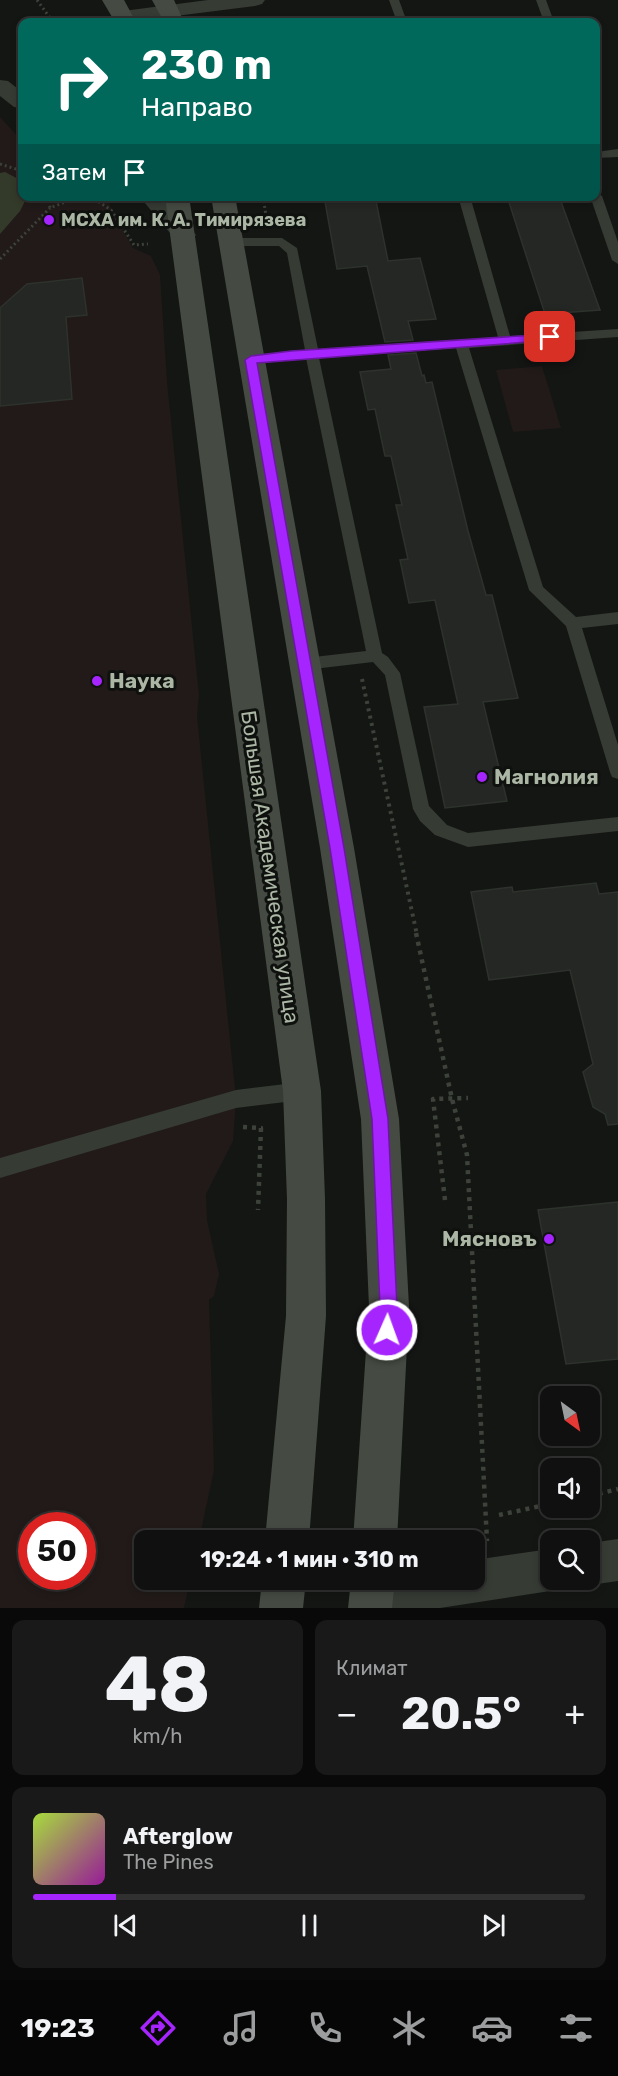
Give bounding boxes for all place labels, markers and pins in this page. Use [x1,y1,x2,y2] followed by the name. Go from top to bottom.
[61,209,306,231] place label: МСХА им. К. А. Тимирязева
[42,213,56,227] marker: МСХА им. К. А. Тимирязева
[524,311,575,362] pin
[109,668,175,693] place label: Наука
[90,674,104,688] marker: Наука
[494,764,599,789] place label: Магнолия
[475,770,489,784] marker: Магнолия
[442,1226,537,1251] place label: Мясновъ
[542,1232,556,1246] marker: Мясновъ

